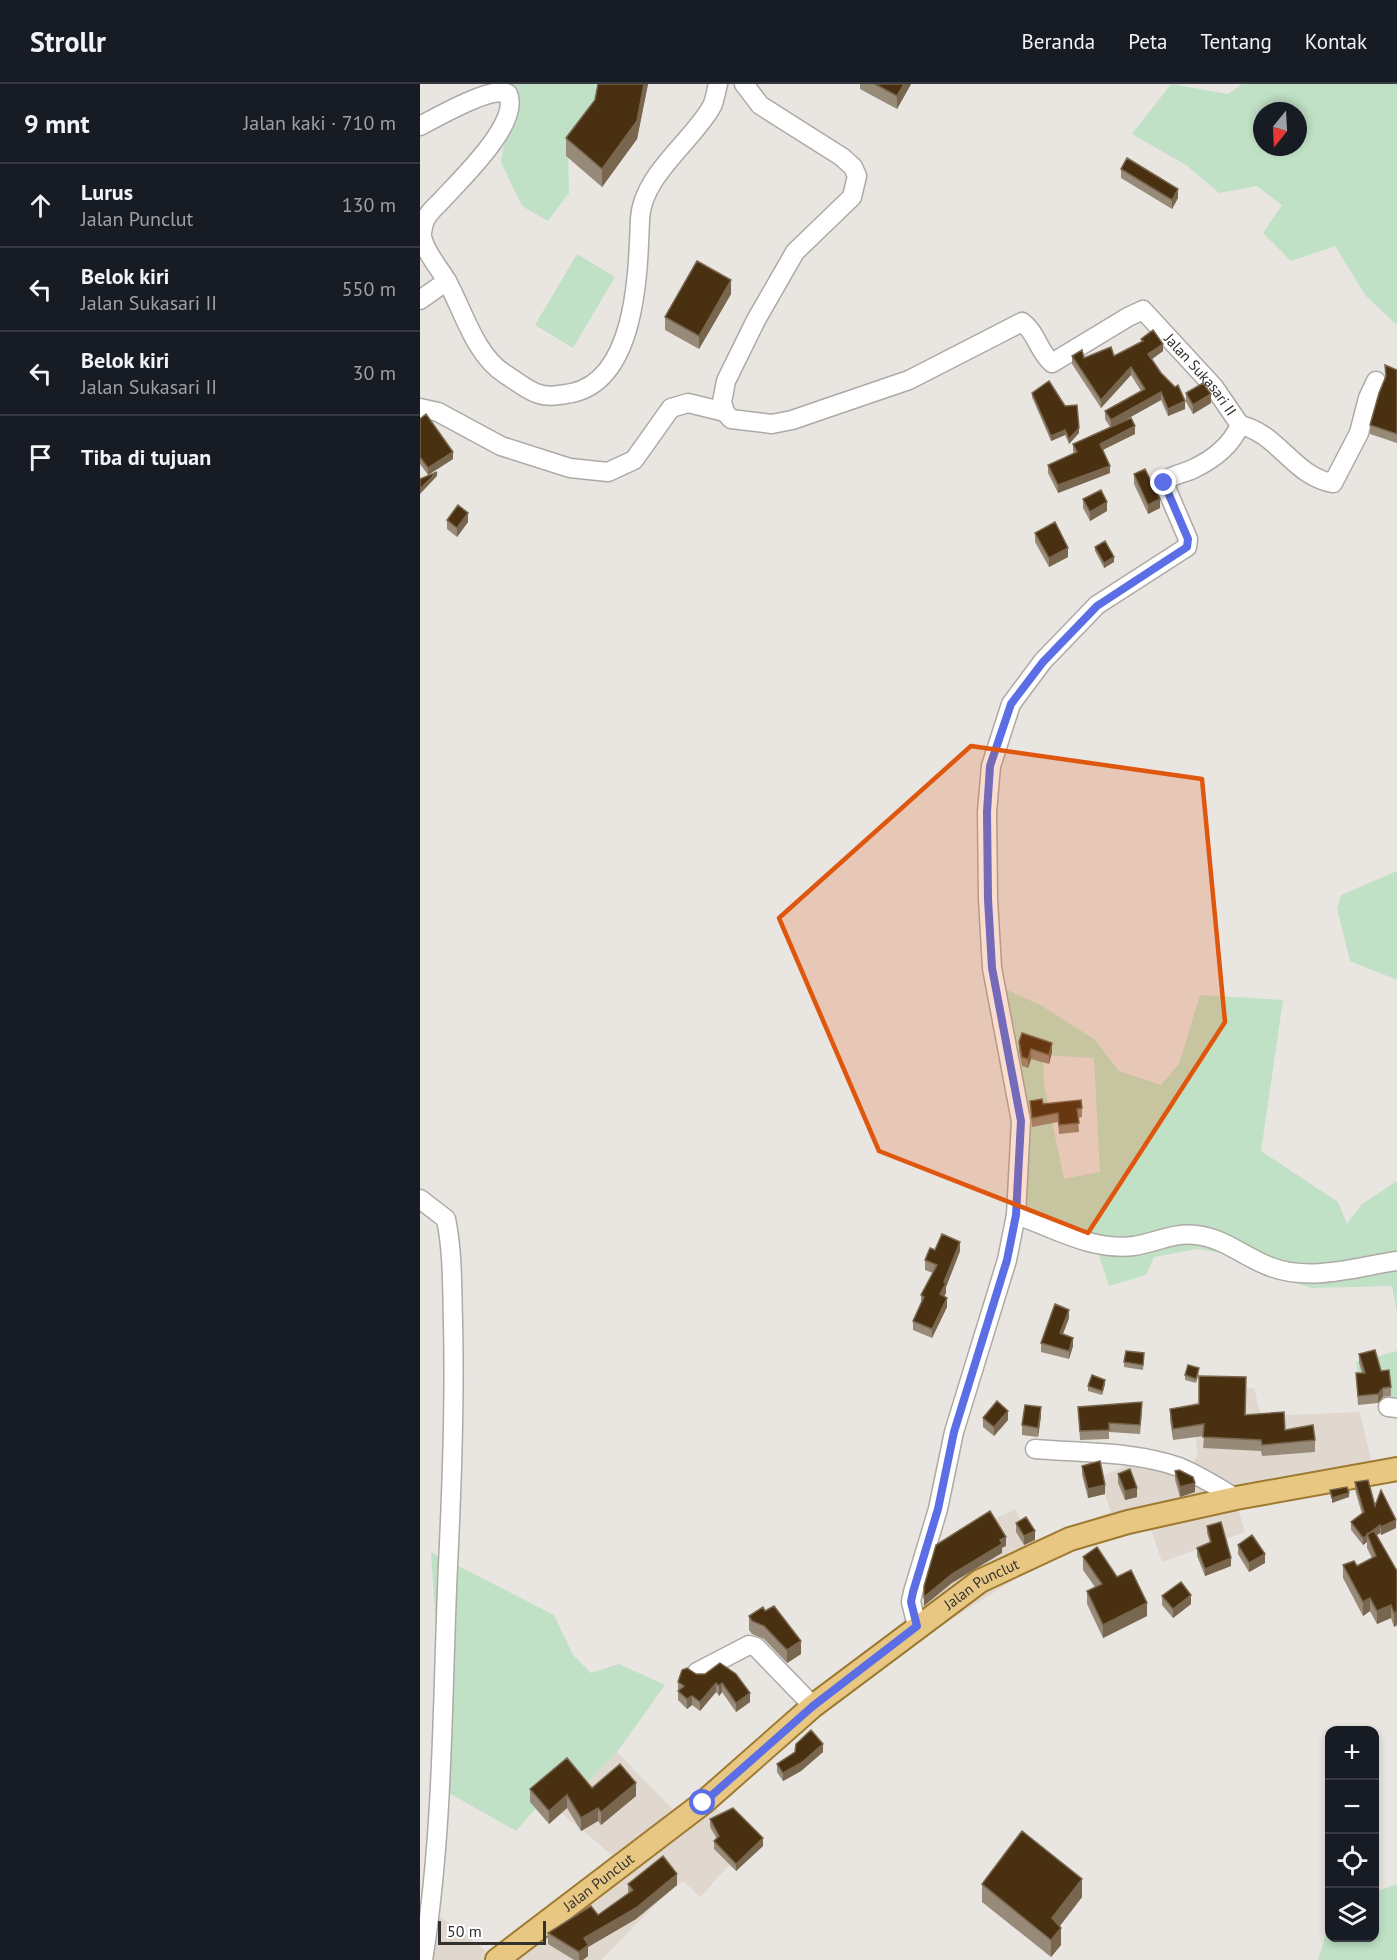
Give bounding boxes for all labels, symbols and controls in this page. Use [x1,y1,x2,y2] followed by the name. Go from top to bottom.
[30,23,106,60] text: Strollr
[1022,28,1095,55] text: Beranda
[1128,28,1167,55] text: Peta
[1200,28,1272,55] text: Tentang
[1305,28,1367,55] text: Kontak
[1253,102,1307,156] north arrow
[24,107,90,140] text: 9 mnt
[243,110,396,136] text: Jalan kaki · 710 m
[81,178,133,206] text: Lurus
[24,189,57,222] icon: ahead
[342,192,396,218] text: 130 m
[81,206,193,232] text: Jalan Punclut
[81,262,170,290] text: Belok kiri
[24,273,57,306] icon: left
[342,276,396,302] text: 550 m
[81,290,217,316] text: Jalan Sukasari II
[1160,329,1241,419] street label: Jalan Sukasari II
[81,346,170,374] text: Belok kiri
[24,357,57,390] icon: left
[353,360,396,386] text: 30 m
[81,374,217,400] text: Jalan Sukasari II
[24,441,57,474] icon: arrive
[81,443,211,471] text: Tiba di tujuan
[1150,469,1176,495] route end
[939,1554,1022,1614] street label: Jalan Punclut
[1325,1726,1379,1942] map controls
[1325,1726,1379,1780] button: +
[1325,1780,1379,1834] button: −
[689,1789,715,1815] route start
[1325,1834,1379,1888] button: locate
[558,1849,638,1916] street label: Jalan Punclut
[1325,1888,1379,1942] button: layers
[438,1918,546,1946] scale bar
[447,1921,482,1941] text: 50 m

